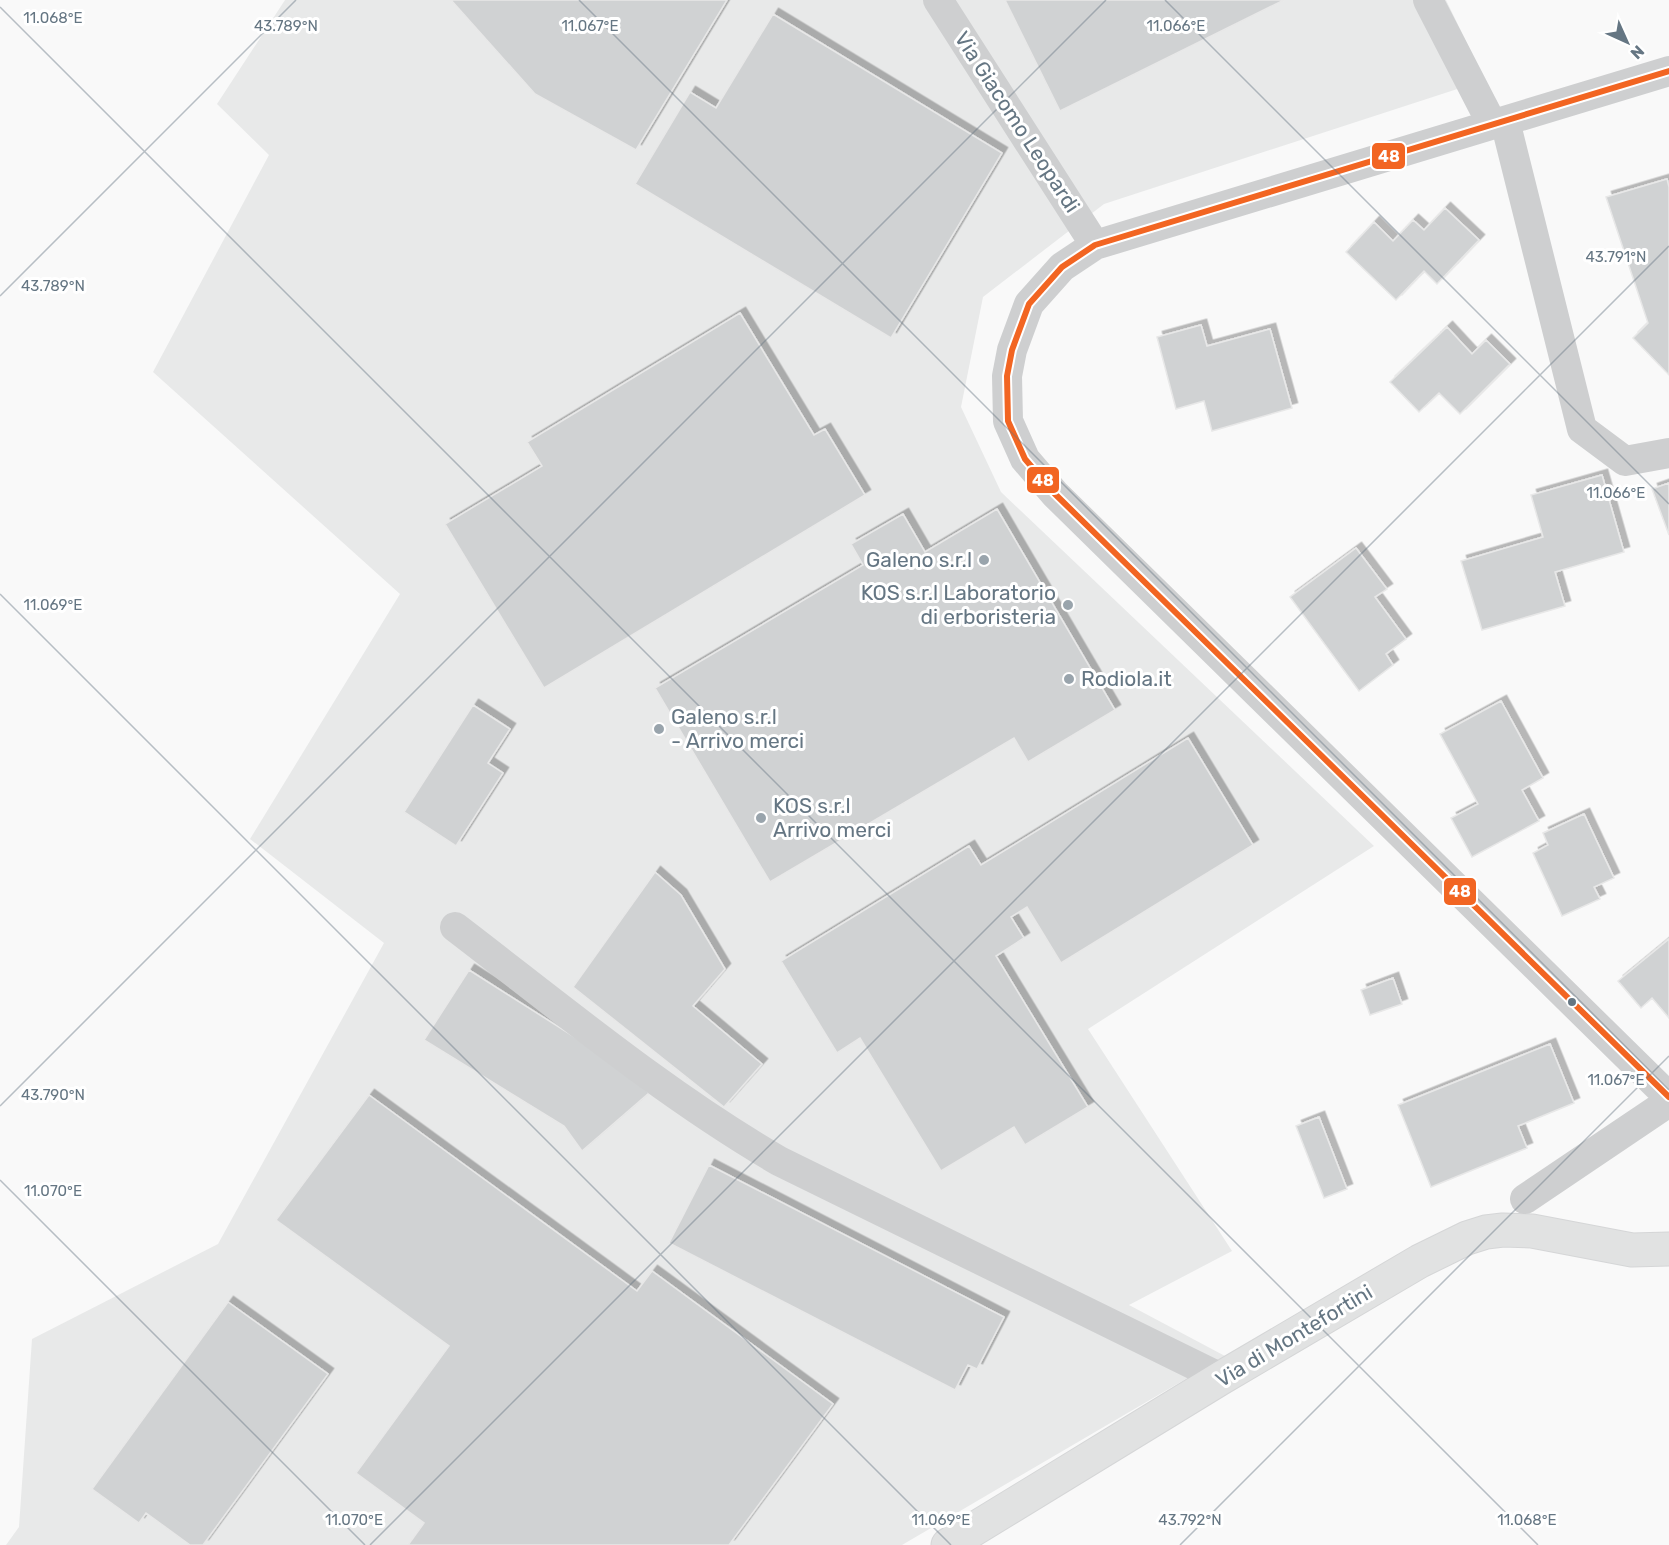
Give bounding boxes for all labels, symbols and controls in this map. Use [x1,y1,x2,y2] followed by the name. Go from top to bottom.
[23,9,83,27] text: 11.068°E
[1597,12,1657,72] north arrow
[254,17,318,35] text: 43.789°N
[561,17,619,35] text: 11.067°E
[1147,17,1205,35] text: 11.066°E
[950,26,1085,217] street label: Via Giacomo Leopardi
[1626,41,1648,63] text: N
[1371,142,1406,170] line badge: 48
[1378,147,1400,166] text: 48
[1586,248,1646,266] text: 43.791°N
[21,277,85,295] text: 43.789°N
[1026,466,1060,494] line badge: 48
[1032,471,1054,490] text: 48
[1587,484,1645,502] text: 11.066°E
[866,547,972,572] place label: Galeno s.r.l
[977,553,991,567] marker: Galeno s.r.l
[861,580,1056,629] place label: KOS s.r.l Laboratorio di erboristeria
[24,596,82,614] text: 11.069°E
[1061,598,1075,612] marker: KOS s.r.l Laboratorio di erboristeria
[1081,666,1172,691] place label: Rodiola.it
[1062,672,1076,686] marker: Rodiola.it
[671,704,804,753] place label: Galeno s.r.l - Arrivo merci
[652,722,666,736] marker: Galeno s.r.l - Arrivo merci
[773,793,891,842] place label: KOS s.r.l Arrivo merci
[754,811,768,825] marker: KOS s.r.l Arrivo merci
[1443,877,1477,906] line badge: 48
[1449,882,1471,901] text: 48
[1566,996,1578,1008] unlabelled marker
[1587,1071,1645,1089] text: 11.067°E
[21,1086,85,1104] text: 43.790°N
[24,1182,82,1200] text: 11.070°E
[1211,1279,1377,1392] street label: Via di Montefortini
[325,1511,383,1529] text: 11.070°E
[912,1511,970,1529] text: 11.069°E
[1158,1511,1222,1529] text: 43.792°N
[1497,1511,1557,1529] text: 11.068°E

